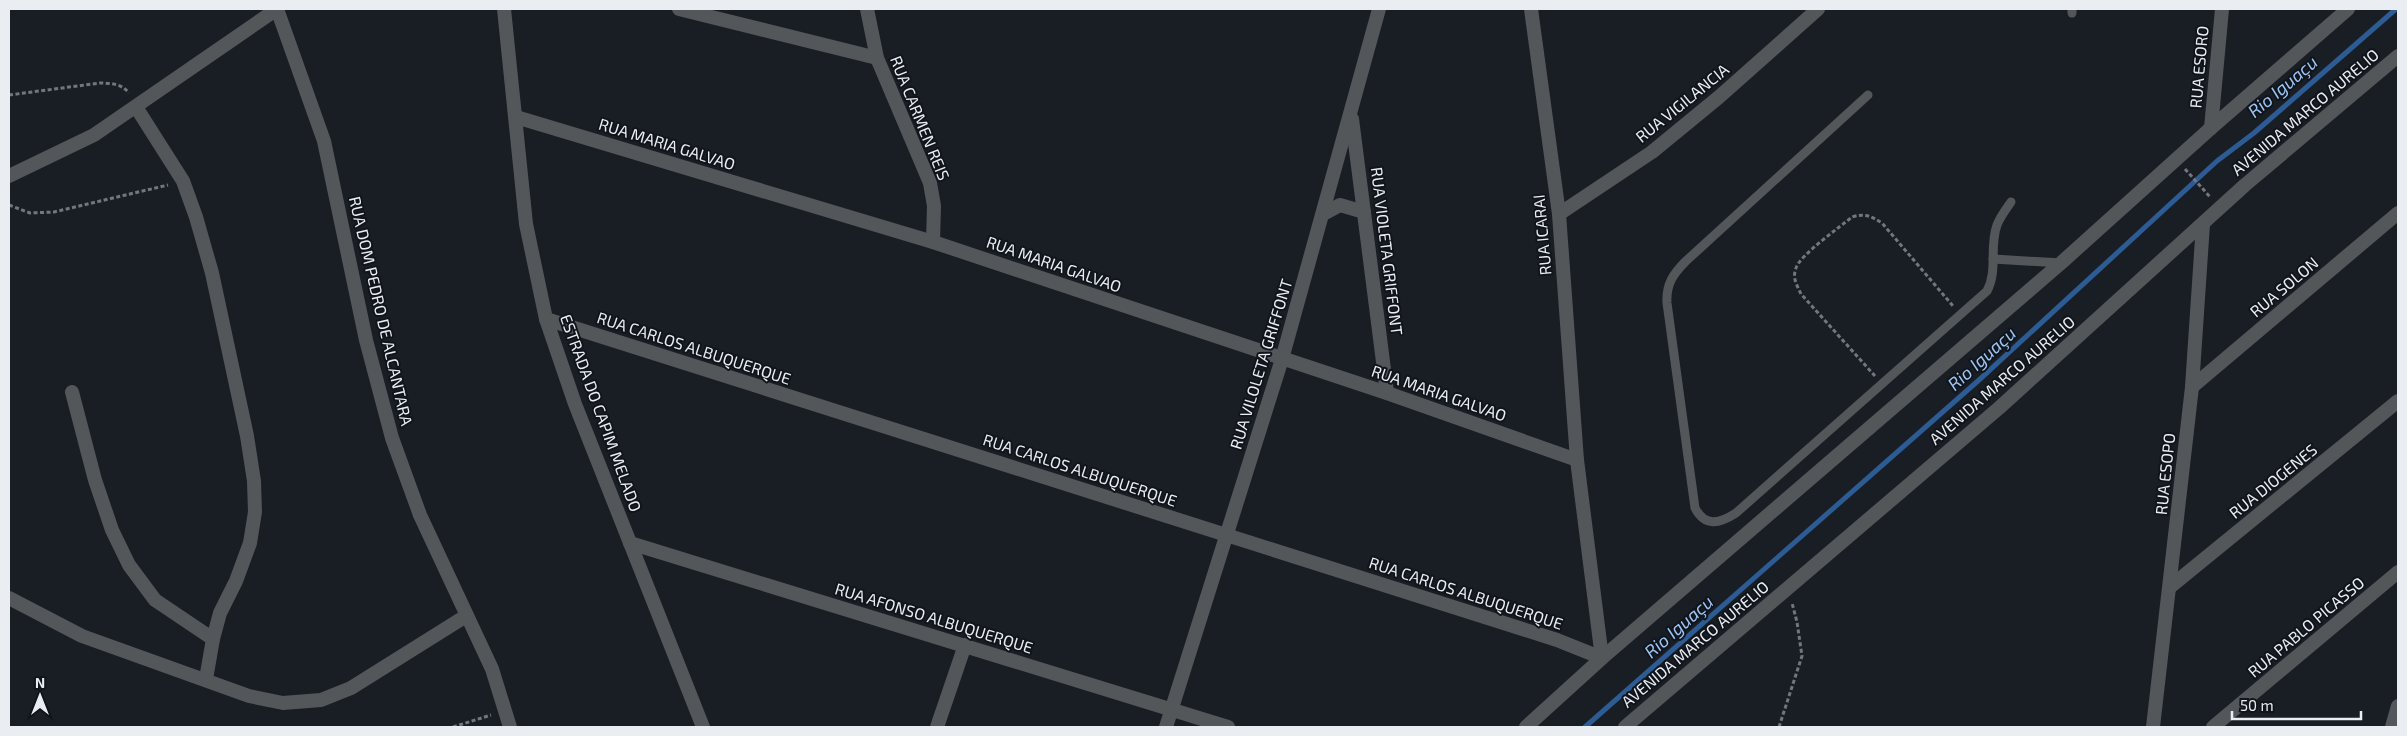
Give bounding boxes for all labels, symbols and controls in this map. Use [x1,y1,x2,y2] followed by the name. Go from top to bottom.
[2185,25,2212,109] street label: RUA ESORO
[2227,44,2382,179] street label: AVENIDA MARCO AURELIO
[2243,51,2322,122] water label: Rio Iguaçu
[887,53,954,183] street label: RUA CARMEN REIS
[1631,59,1732,146] street label: RUA VIGILANCIA
[597,114,738,173] street label: RUA MARIA GALVAO
[1368,166,1407,336] street label: RUA VIOLETA GRIFFONT
[346,194,417,427] street label: RUA DOM PEDRO DE ALCANTARA
[1529,194,1554,276] street label: RUA ICARAI
[984,232,1124,296] street label: RUA MARIA GALVAO
[2246,253,2322,321] street label: RUA SOLON
[1226,276,1295,451] street label: RUA VILOLETA GRIFFONT
[595,307,793,389] street label: RUA CARLOS ALBUQUERQUE
[1925,311,2078,448] street label: AVENIDA MARCO AURELIO
[557,312,646,514] street label: ESTRADA DO CAPIM MELADO
[1943,322,2021,395] water label: Rio Iguaçu
[1369,361,1509,425] street label: RUA MARIA GALVAO
[981,429,1179,511] street label: RUA CARLOS ALBUQUERQUE
[2151,432,2178,516] street label: RUA ESOPO
[2225,439,2320,522] street label: RUA DIOGENES
[1367,552,1565,634] street label: RUA CARLOS ALBUQUERQUE
[2244,572,2368,681] street label: RUA PABLO PICASSO
[1617,576,1772,711] street label: AVENIDA MARCO AURELIO
[833,578,1035,658] street label: RUA AFONSO ALBUQUERQUE
[1639,590,1718,663] water label: Rio Iguaçu
[15,671,65,721] north arrow
[35,674,45,691] text: N
[2232,688,2361,720] scale bar
[2240,696,2274,714] text: 50 m

